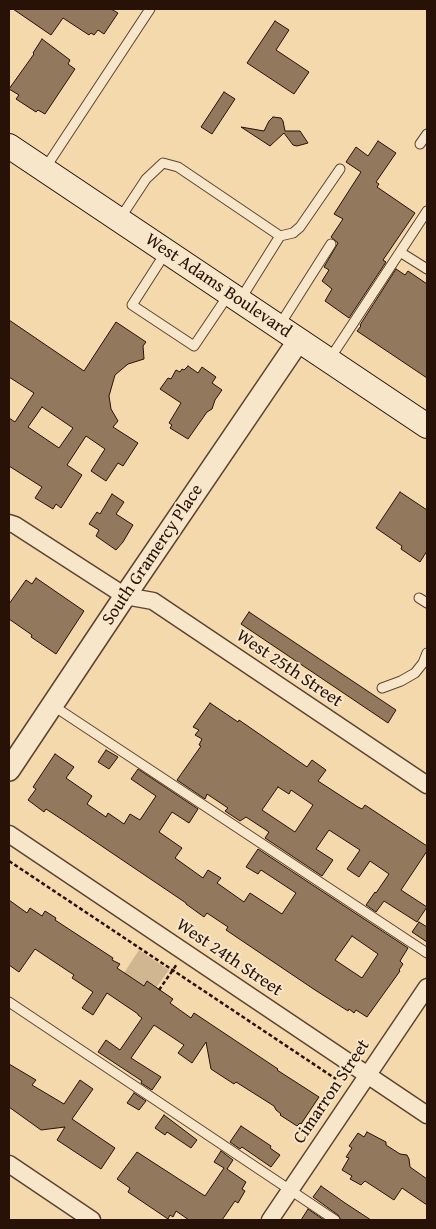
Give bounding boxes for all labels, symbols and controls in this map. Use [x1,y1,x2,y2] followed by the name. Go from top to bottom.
[141,229,295,343] street label: West Adams Boulevard
[98,480,208,630] street label: South Gramercy Place
[232,625,346,713] street label: West 25th Street
[172,914,286,1002] street label: West 24th Street
[289,1036,375,1148] street label: Cimarron Street

